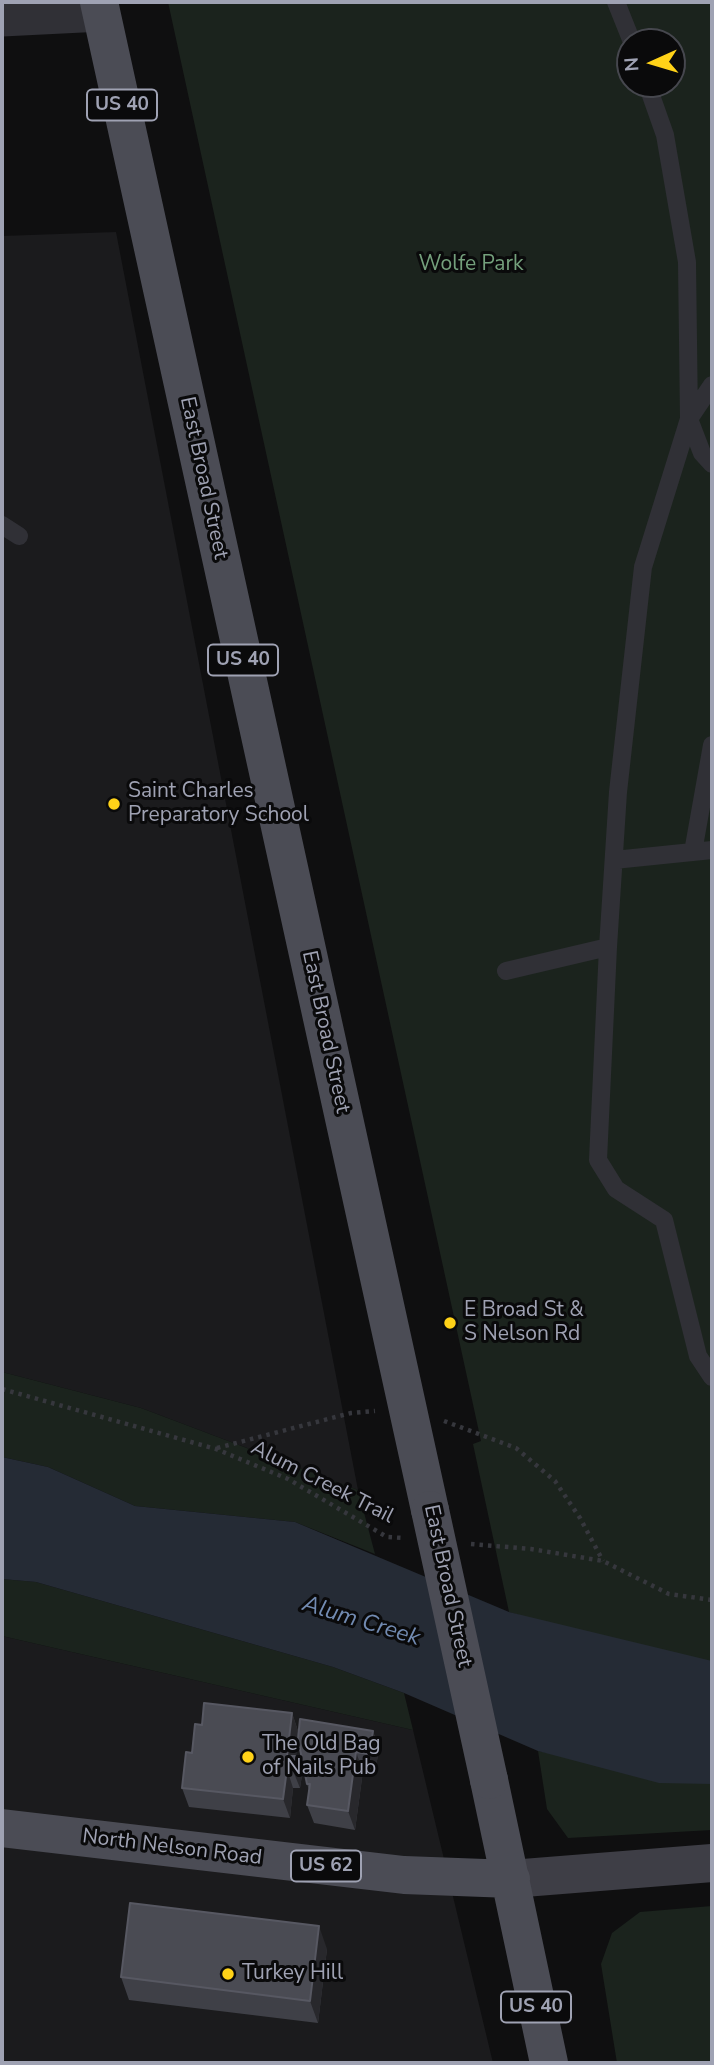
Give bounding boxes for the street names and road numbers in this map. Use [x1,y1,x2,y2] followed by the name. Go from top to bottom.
[87,90,157,120] road number: US 40
[173,395,233,561] street label: East Broad Street
[208,645,278,676] road number: US 40
[295,949,355,1115] street label: East Broad Street
[246,1436,398,1530] street label: Alum Creek Trail
[417,1503,477,1669] street label: East Broad Street
[81,1824,263,1872] street label: North Nelson Road
[291,1850,361,1882] road number: US 62
[501,1992,571,2022] road number: US 40

